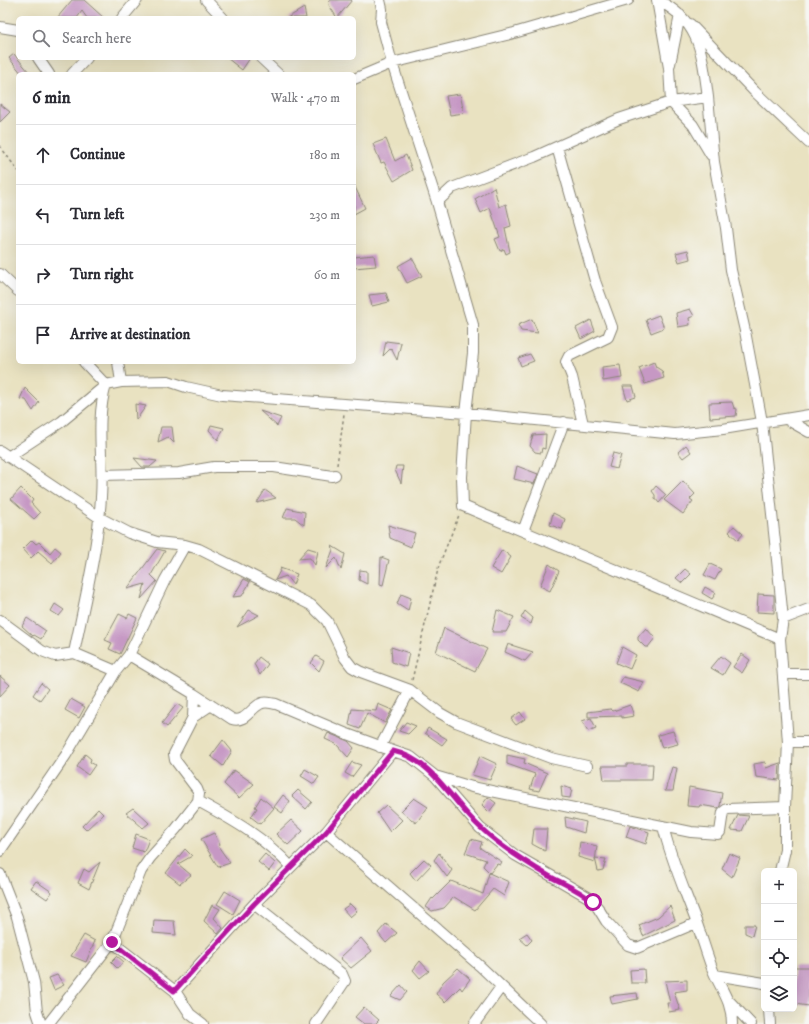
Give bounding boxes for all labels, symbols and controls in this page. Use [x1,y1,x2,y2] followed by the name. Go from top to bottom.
[16,16,356,60] search box
[30,27,52,49] icon: search
[62,29,131,48] text: Search here
[32,87,71,109] text: 6 min
[271,90,340,106] text: Walk · 470 m
[32,144,54,166] icon: ahead
[70,145,125,164] text: Continue
[309,147,340,163] text: 180 m
[32,204,54,226] icon: left
[70,205,124,224] text: Turn left
[309,207,340,223] text: 230 m
[32,264,54,286] icon: right
[70,265,133,284] text: Turn right
[314,267,340,283] text: 60 m
[32,324,54,346] icon: arrive
[70,325,190,344] text: Arrive at destination
[761,868,797,1012] map controls
[761,868,797,904] button: +
[584,893,602,911] route start
[761,904,797,940] button: −
[103,933,121,951] route end
[761,940,797,976] button: locate
[761,976,797,1012] button: layers

